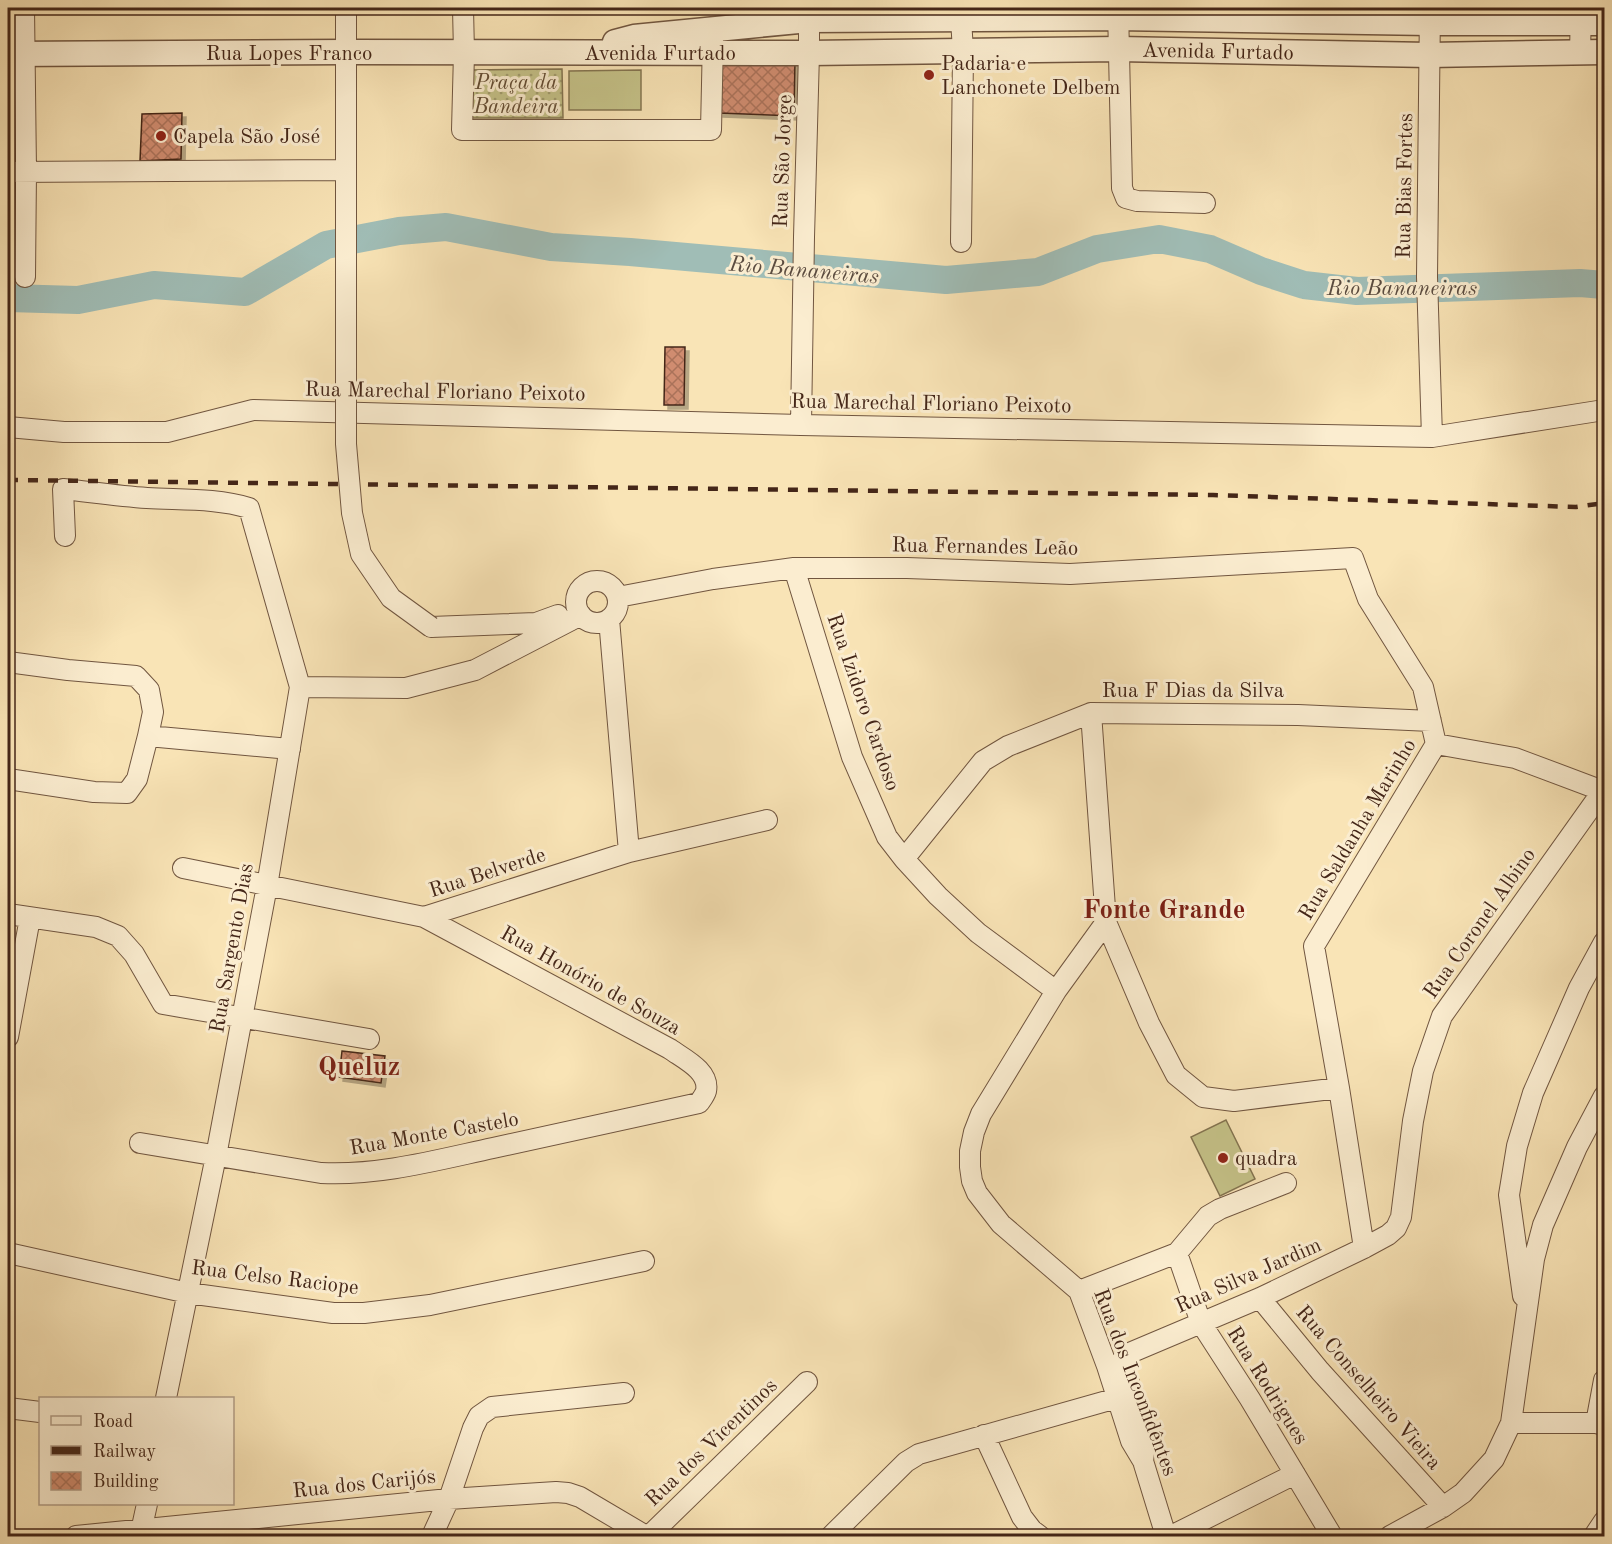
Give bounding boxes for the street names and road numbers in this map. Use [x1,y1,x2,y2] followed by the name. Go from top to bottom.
[1142,41,1294,64] street label: Avenida Furtado
[206,44,372,65] street label: Rua Lopes Franco
[584,44,736,65] street label: Avenida Furtado
[771,94,796,228] street label: Rua São Jorge
[1394,113,1417,259] street label: Rua Bias Fortes
[304,380,586,405] street label: Rua Marechal Floriano Peixoto
[790,392,1072,417] street label: Rua Marechal Floriano Peixoto
[891,535,1078,560] street label: Rua Fernandes Leão
[822,611,903,794] street label: Rua Izidoro Cardoso
[1102,681,1284,702] street label: Rua F Dias da Silva
[1296,735,1421,924] street label: Rua Saldanha Marinho
[427,845,548,902] street label: Rua Belverde
[1420,845,1540,1003] street label: Rua Coronel Albino
[207,862,258,1035] street label: Rua Sargento Dias
[497,923,684,1040] street label: Rua Honório de Souza
[348,1109,520,1160] street label: Rua Monte Castelo
[1173,1235,1325,1318] street label: Rua Silva Jardim
[190,1258,360,1299] street label: Rua Celso Raciope
[1089,1286,1180,1479] street label: Rua dos Inconfidêntes
[1291,1302,1445,1474] street label: Rua Conselheiro Vieira
[1222,1323,1311,1448] street label: Rua Rodrigues
[642,1375,782,1511] street label: Rua dos Vicentinos
[292,1467,437,1502] street label: Rua dos Carijós

